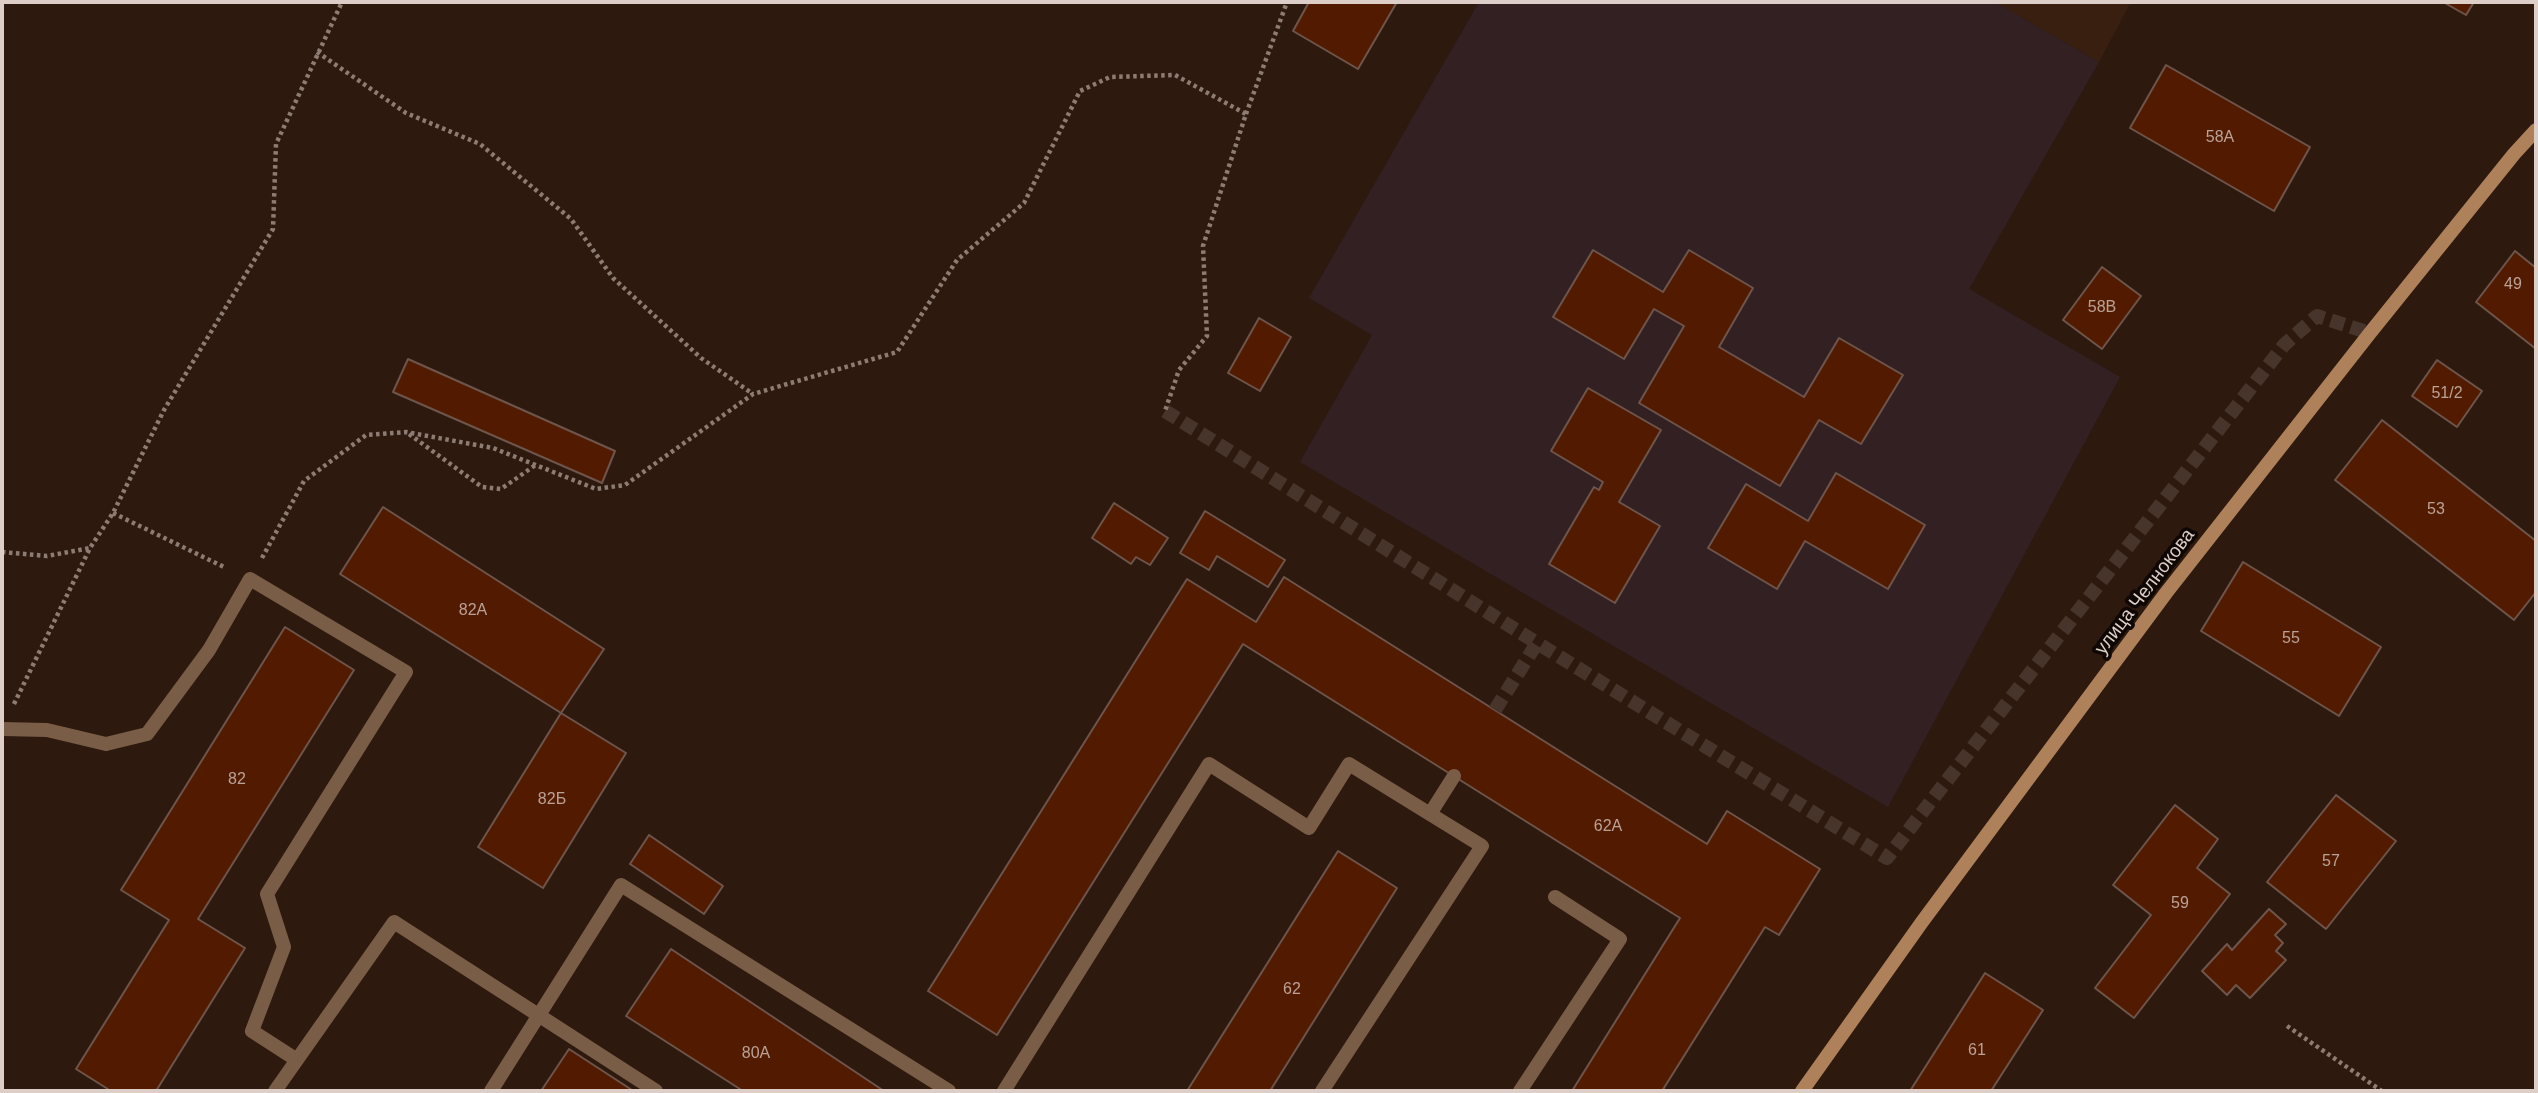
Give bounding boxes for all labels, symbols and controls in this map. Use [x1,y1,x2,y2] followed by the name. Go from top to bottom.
[2206,128,2234,148] house number: 58А
[2504,275,2522,295] house number: 49
[2088,298,2116,318] house number: 58В
[2431,384,2463,404] house number: 51/2
[2427,500,2445,520] house number: 53
[2090,525,2200,659] street label: улица Челнокова
[459,601,487,621] house number: 82А
[2282,629,2300,649] house number: 55
[228,770,246,790] house number: 82
[538,790,566,810] house number: 82Б
[1594,817,1622,837] house number: 62А
[2322,852,2340,872] house number: 57
[2171,894,2189,914] house number: 59
[1283,980,1301,1000] house number: 62
[1968,1041,1986,1061] house number: 61
[742,1044,770,1064] house number: 80А

